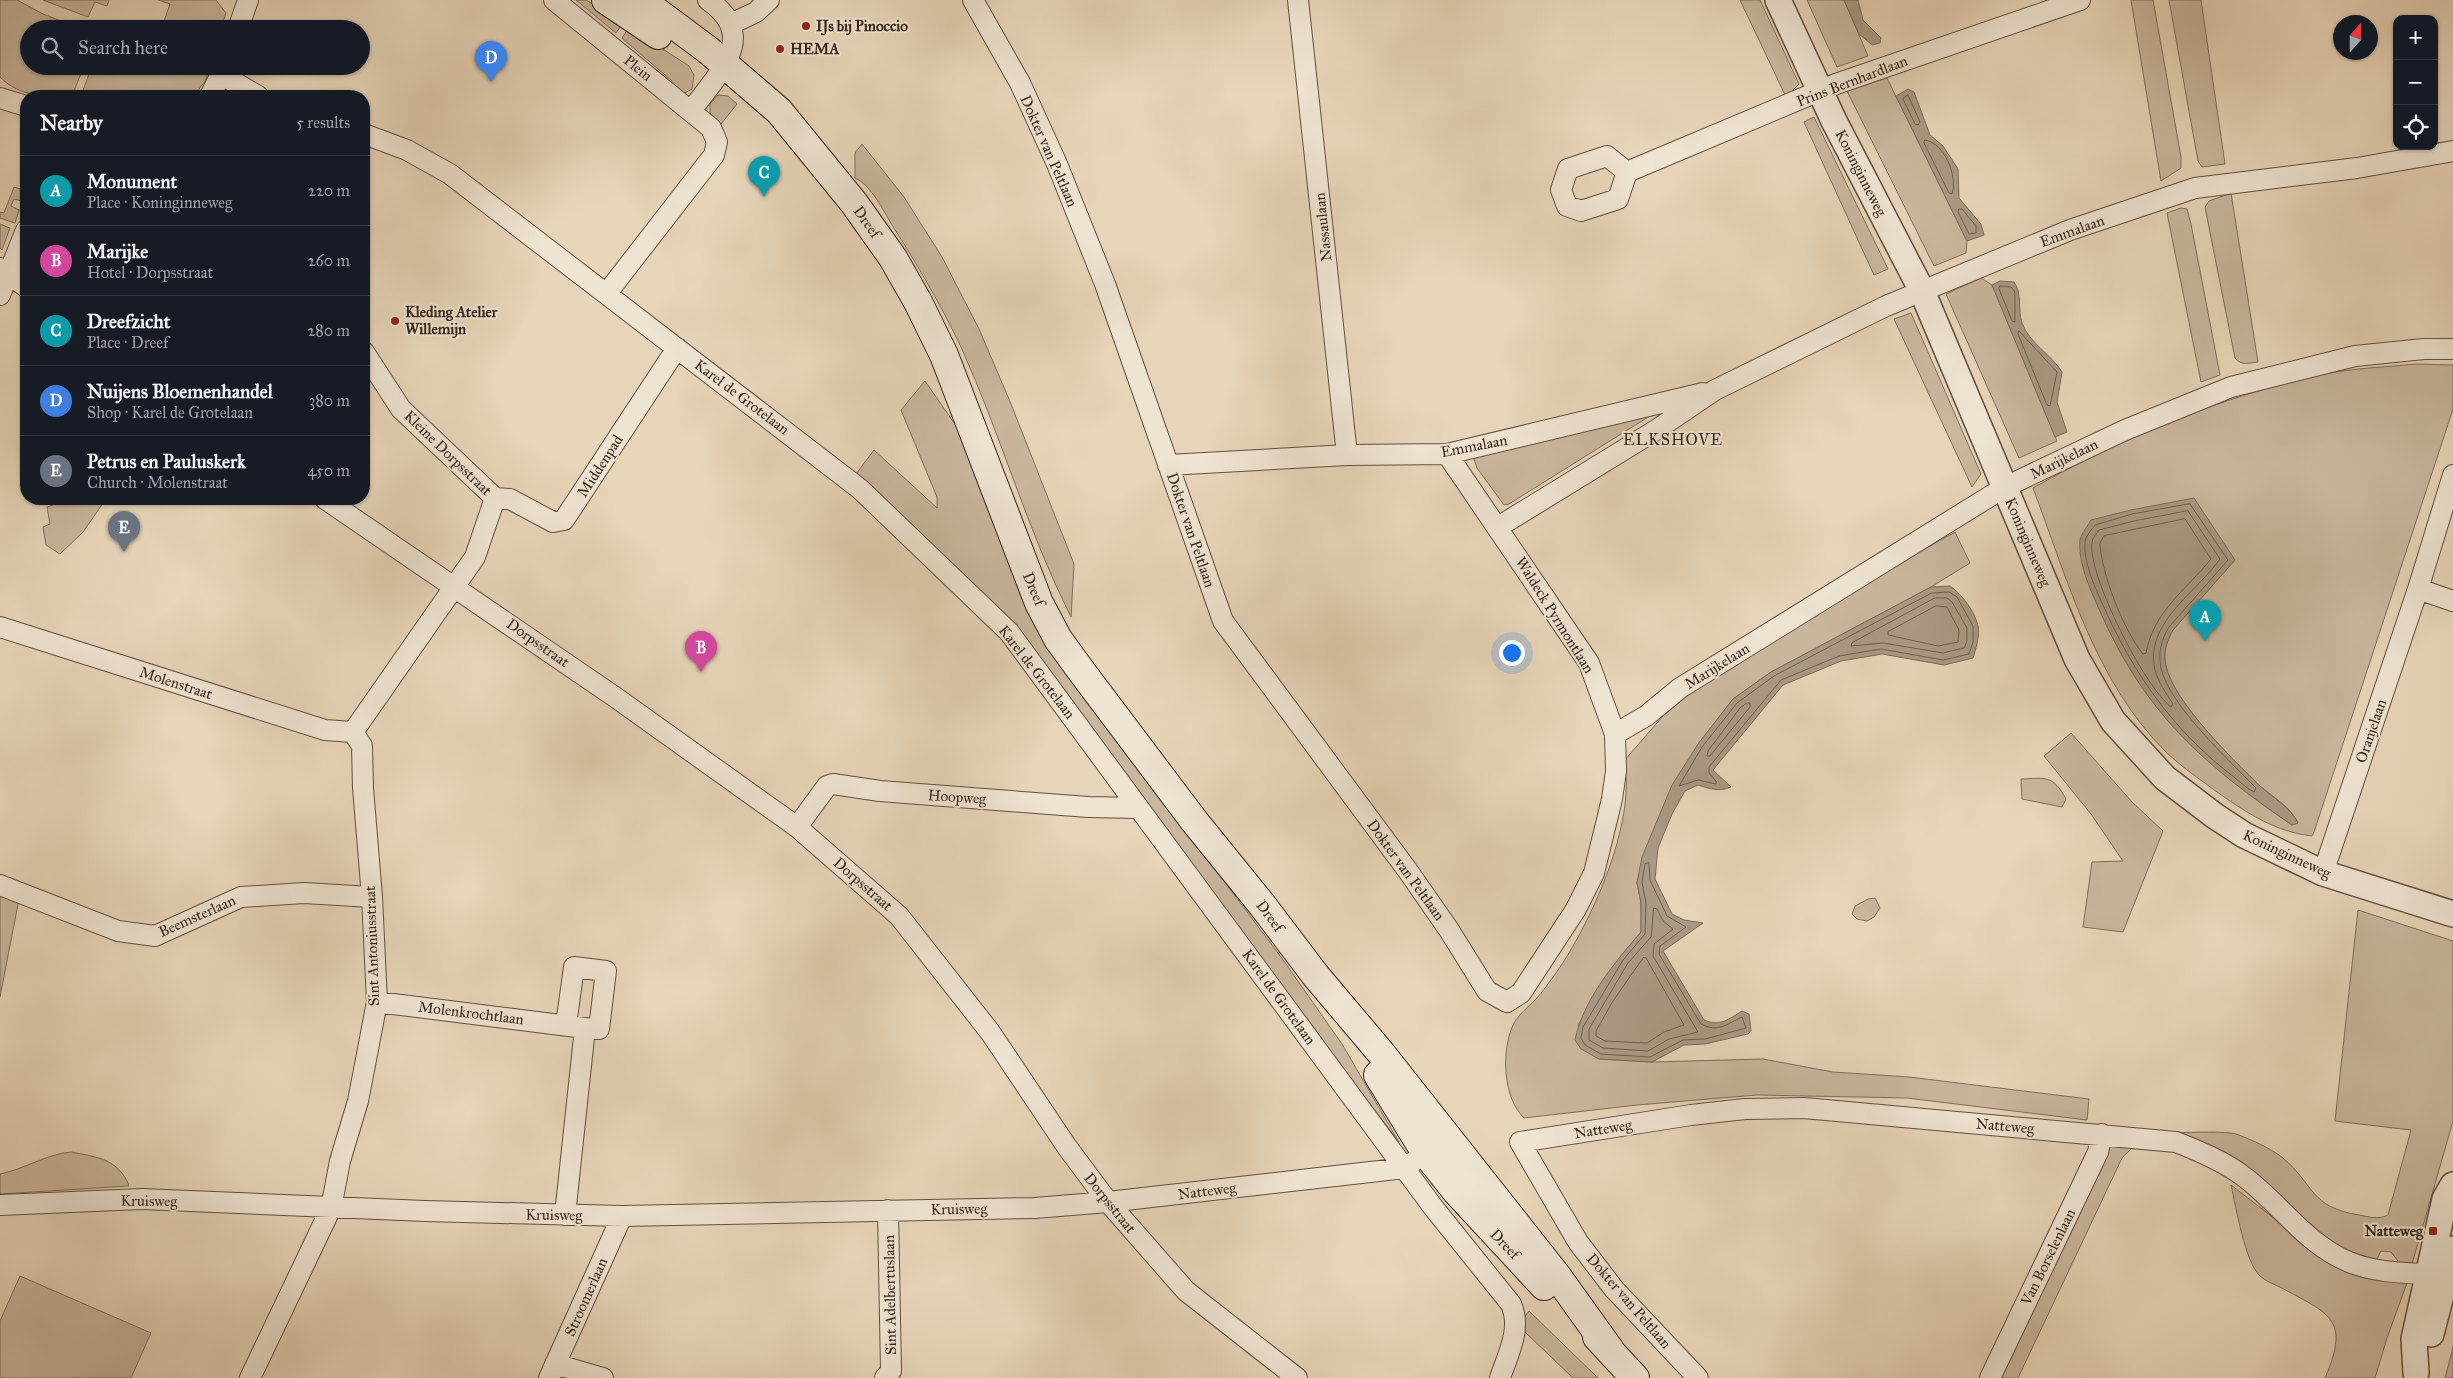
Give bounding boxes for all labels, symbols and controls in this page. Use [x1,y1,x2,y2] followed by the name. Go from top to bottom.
[2333,15,2378,60] north arrow
[2393,15,2438,150] map controls
[2393,15,2438,60] button: +
[816,17,908,36] place label: IJs bij Pinoccio
[20,20,370,75] search box
[800,20,812,32] marker: IJs bij Pinoccio
[38,34,66,62] icon: search
[78,36,168,59] text: Search here
[790,40,840,58] place label: HEMA
[475,41,507,82] pin: D
[774,43,786,55] marker: HEMA
[620,51,656,85] street label: Plein
[1794,52,1910,110] street label: Prins Bernhardlaan
[2393,60,2438,105] button: −
[1016,92,1082,210] street label: Dokter van Peltlaan
[2393,105,2438,150] button: locate
[40,110,103,136] text: Nearby
[296,113,350,132] text: 5 results
[1831,127,1891,220] street label: Koninginneweg
[748,156,780,197] pin: C
[87,170,177,193] text: Monument
[51,181,61,200] text: A
[308,181,350,200] text: 220 m
[1310,192,1336,262] street label: Nassaulaan
[87,193,232,212] text: Place · Koninginneweg
[849,203,886,244] street label: Dreef
[2037,211,2107,251] street label: Emmalaan
[87,240,148,263] text: Marijke
[51,251,61,270] text: B
[308,251,350,270] text: 260 m
[87,263,213,282] text: Hotel · Dorpsstraat
[405,303,498,339] place label: Kleding Atelier Willemijn
[87,310,170,333] text: Dreefzicht
[389,315,401,327] marker: Kleding Atelier Willemijn
[51,321,61,340] text: C
[307,321,350,340] text: 280 m
[87,333,168,352] text: Place · Dreef
[691,356,793,438] street label: Karel de Grotelaan
[87,380,273,403] text: Nuijens Bloemenhandel
[50,391,62,410] text: D
[309,391,350,410] text: 380 m
[87,403,253,422] text: Shop · Karel de Grotelaan
[400,407,496,500] street label: Kleine Dorpsstraat
[1623,430,1723,449] district label: ELKSHOVE
[573,431,627,500] street label: Middenpad
[1439,431,1509,461] street label: Emmalaan
[2027,435,2101,483] street label: Marijkelaan
[87,450,246,473] text: Petrus en Pauluskerk
[50,461,62,480] text: E
[307,461,350,480] text: 450 m
[1163,470,1219,590] street label: Dokter van Peltlaan
[87,473,228,492] text: Church · Molenstraat
[2001,495,2055,590] street label: Koninginneweg
[108,511,140,552] pin: E
[1512,553,1598,677] street label: Waldeck Pyrmontlaan
[1019,569,1050,611] street label: Dreef
[2189,600,2221,641] pin: A
[503,615,573,672] street label: Dorpsstraat
[995,622,1079,722] street label: Karel de Grotelaan
[685,631,717,672] pin: B
[1681,639,1753,693] street label: Marijkelaan
[1499,640,1525,666] your location
[137,663,215,703] street label: Molenstraat
[2352,697,2390,765] street label: Oranjelaan
[927,786,988,808] street label: Hoopweg
[1363,816,1449,924] street label: Dokter van Peltlaan
[2240,826,2335,883] street label: Koninginneweg
[830,853,897,915] street label: Dorpsstraat
[361,885,383,1007] street label: Sint Antoniusstraat
[156,891,238,941] street label: Beemsterlaan
[1252,897,1289,938] street label: Dreef
[1238,946,1320,1048] street label: Karel de Grotelaan
[417,998,525,1028] street label: Molenkrochtlaan
[1975,1114,2036,1138] street label: Natteweg
[1573,1115,1634,1142] street label: Natteweg
[1080,1169,1140,1237] street label: Dorpsstraat
[1177,1178,1238,1203] street label: Natteweg
[120,1192,179,1211] street label: Kruisweg
[930,1199,989,1218] street label: Kruisweg
[525,1206,584,1225] street label: Kruisweg
[2016,1206,2079,1309] street label: Van Borselenlaan
[2364,1222,2424,1241] place label: Natteweg
[1486,1225,1526,1265] street label: Dreef
[2427,1225,2439,1237] marker: Natteweg
[880,1235,900,1355] street label: Sint Adelbertuslaan
[1583,1250,1675,1352] street label: Dokter van Peltlaan
[561,1255,611,1339] street label: Stroomerlaan

